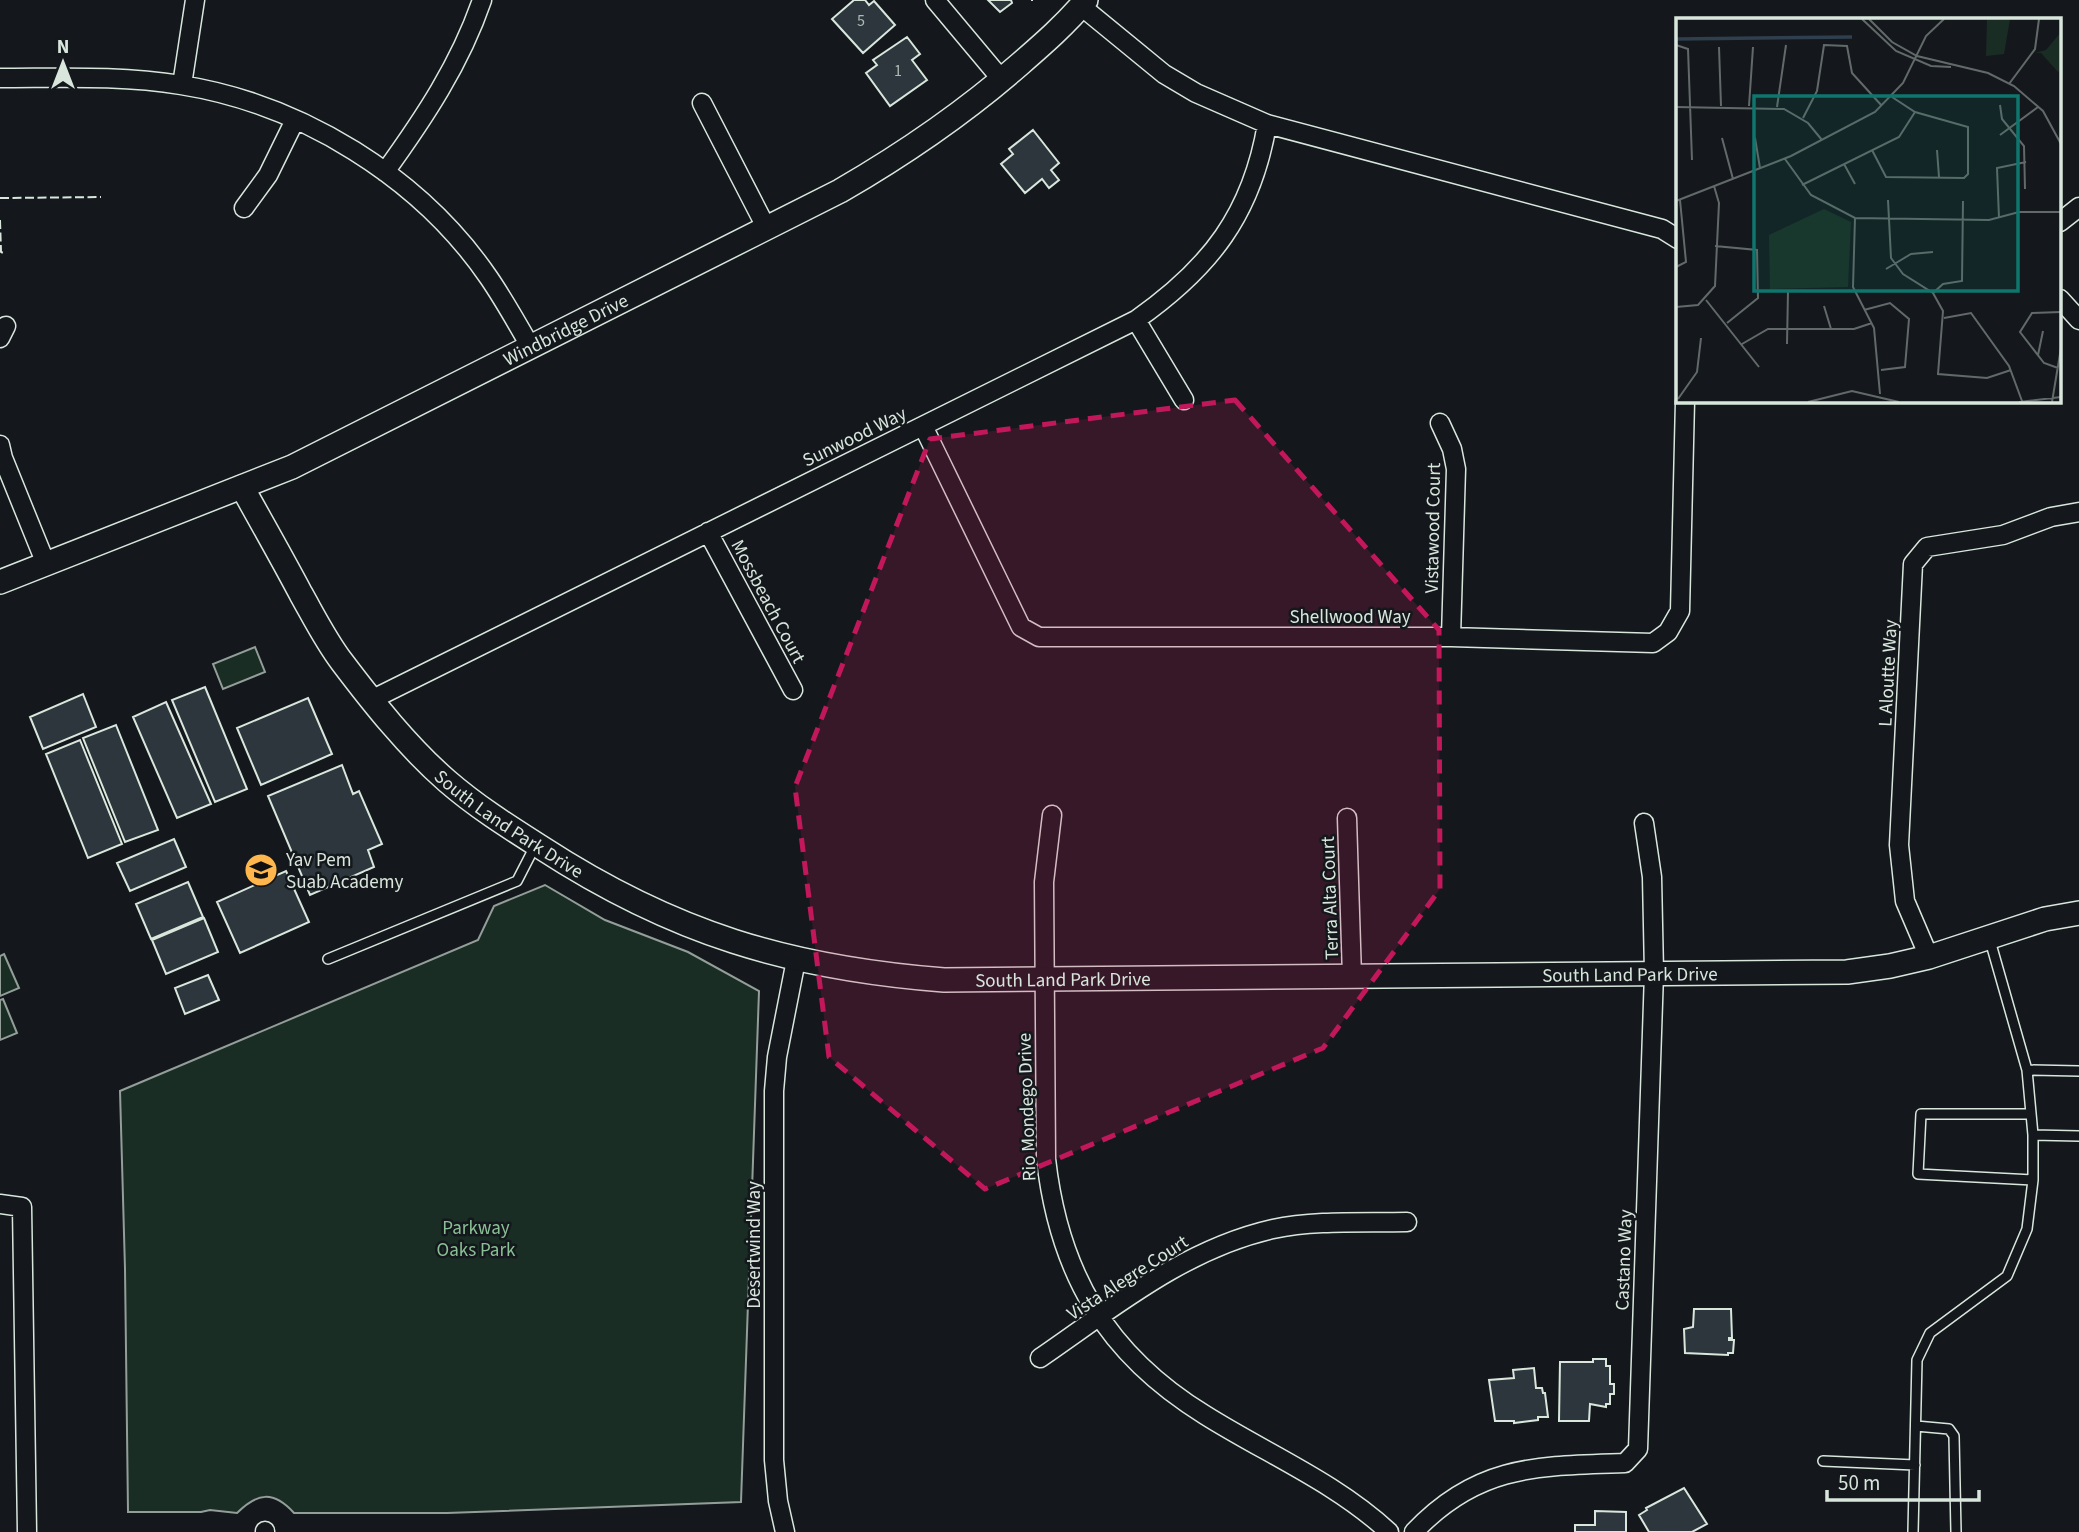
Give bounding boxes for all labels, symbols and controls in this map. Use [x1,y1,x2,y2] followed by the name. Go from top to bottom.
[857,10,865,32] house number: 5
[1676,18,2062,402] inset map
[28,28,98,98] north arrow
[57,34,69,61] text: N
[894,60,902,82] house number: 1
[499,288,633,373] street label: Windbridge Drive
[798,401,911,474] street label: Sunwood Way
[1419,462,1448,594] street label: Vistawood Court
[724,535,812,669] street label: Mossbeach Court
[1289,604,1411,631] street label: Shellwood Way
[1872,619,1905,727] street label: L Aloutte Way
[428,764,588,886] street label: South Land Park Drive
[1315,835,1346,960] street label: Terra Alta Court
[285,847,403,896] place label: Yav Pem Suab Academy
[242,851,280,889] school or university icon: Yav Pem Suab Academy
[1542,961,1718,990] street label: South Land Park Drive
[975,966,1151,995] street label: South Land Park Drive
[1011,1032,1044,1182] street label: Rio Mondego Drive
[741,1181,768,1309] street label: Desertwind Way
[1609,1209,1640,1311] street label: Castano Way
[437,1215,516,1264] park label: Parkway Oaks Park
[1062,1229,1194,1328] street label: Vista Alegre Court
[1827,1458,1979,1502] scale bar
[1838,1468,1880,1498] text: 50 m

